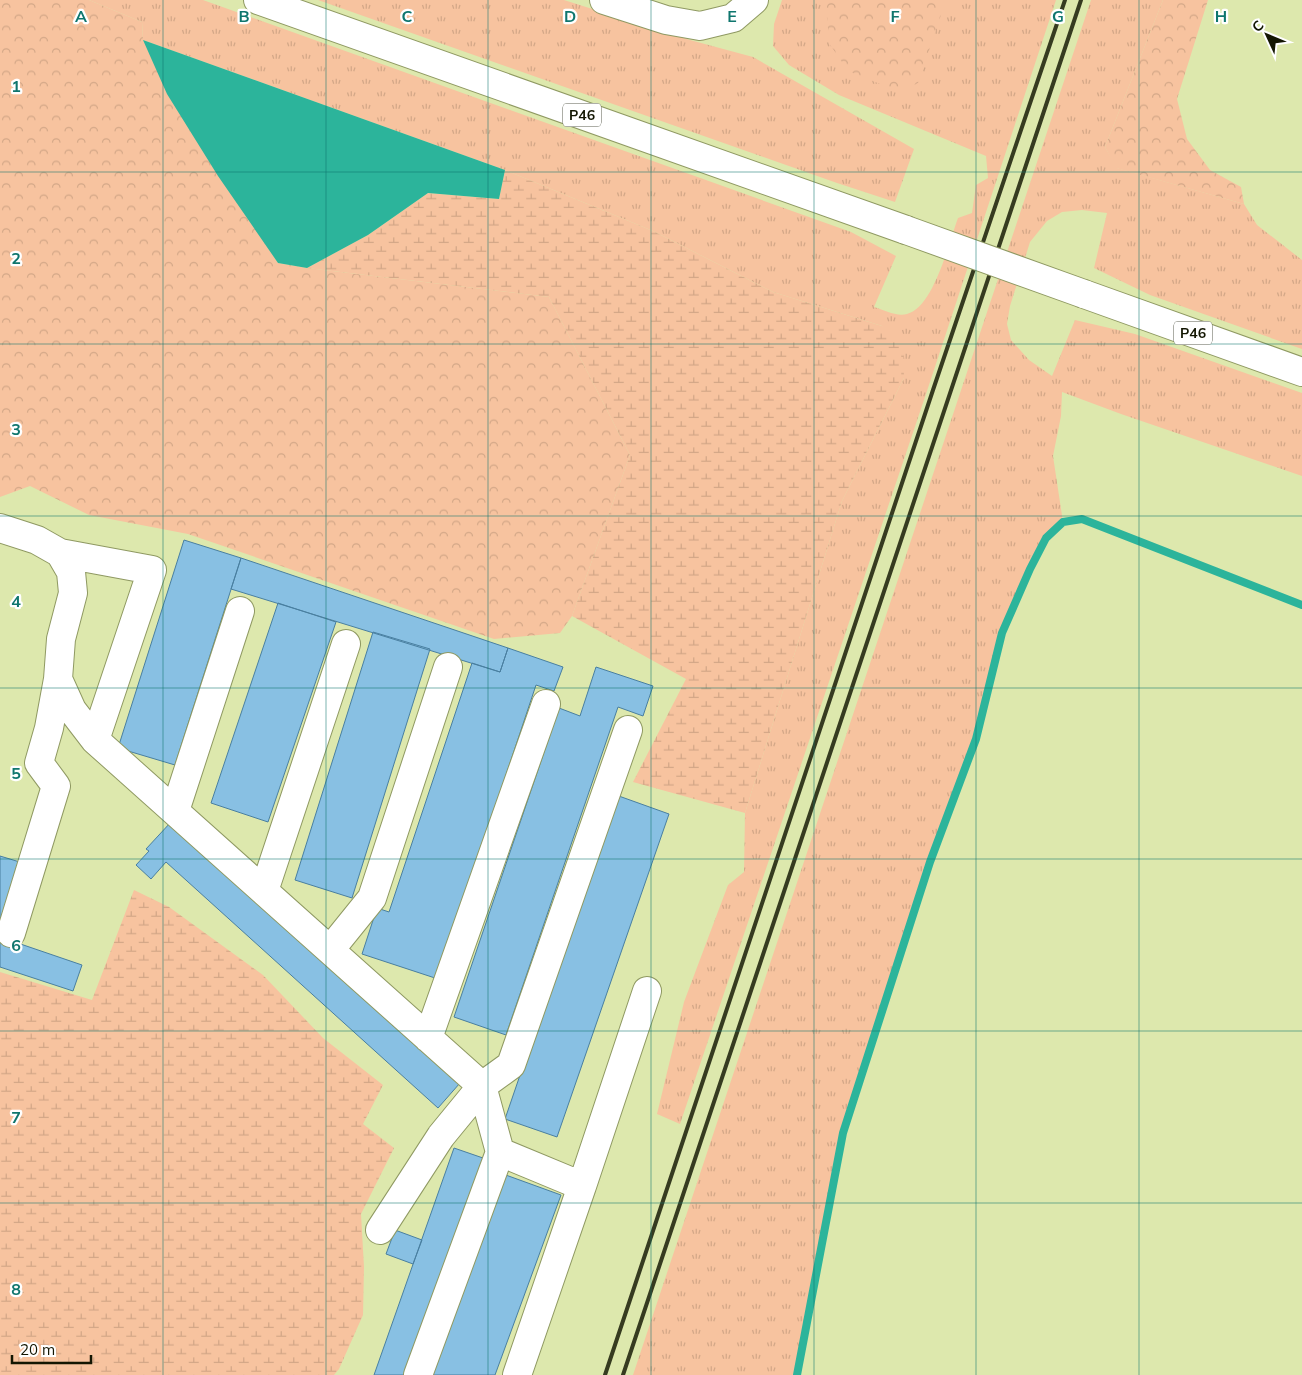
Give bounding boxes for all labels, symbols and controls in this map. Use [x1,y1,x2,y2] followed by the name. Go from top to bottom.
[75,6,87,26] text: A
[238,6,250,26] text: B
[402,6,413,26] text: C
[564,6,576,26] text: D
[727,6,737,26] text: E
[890,6,900,26] text: F
[1052,6,1064,26] text: G
[1215,6,1227,26] text: H
[1242,10,1292,60] north arrow
[1248,16,1267,36] text: С
[11,76,21,96] text: 1
[563,104,601,126] road number: Р46
[11,248,21,268] text: 2
[1174,322,1212,344] road number: Р46
[11,419,21,439] text: 3
[11,591,21,611] text: 4
[11,763,21,783] text: 5
[11,935,21,955] text: 6
[11,1107,21,1127] text: 7
[11,1279,21,1299] text: 8
[12,1332,91,1364] scale bar
[20,1340,55,1359] text: 20 m

